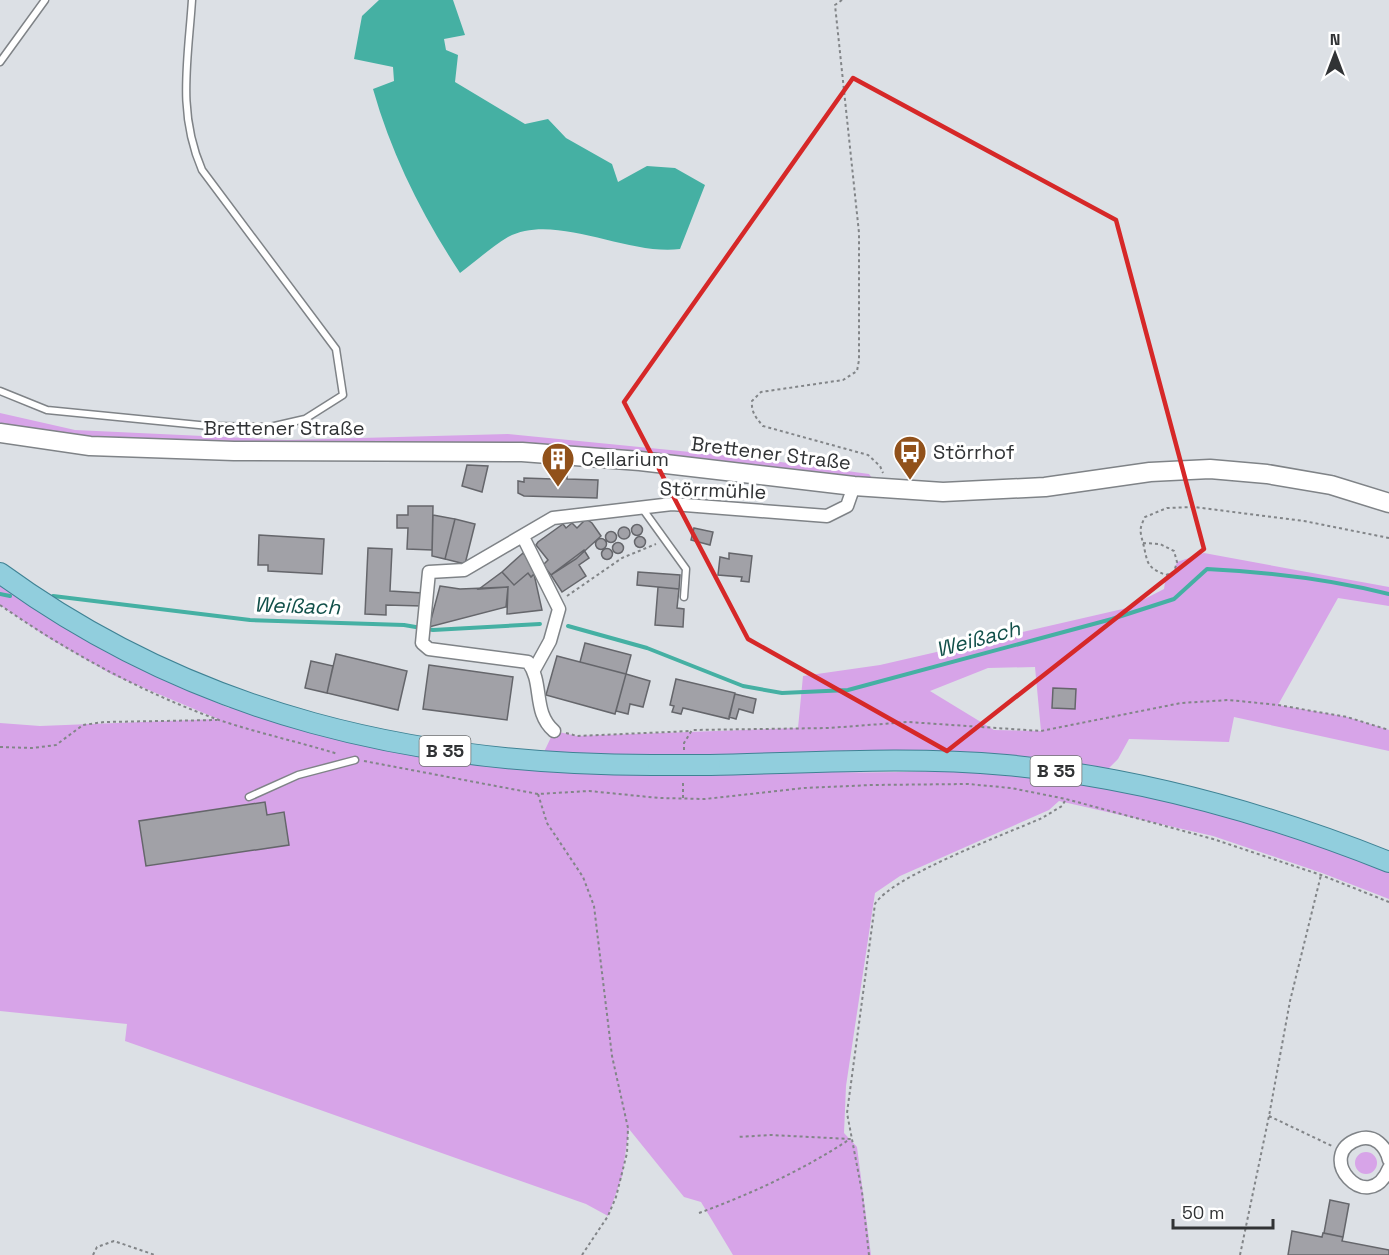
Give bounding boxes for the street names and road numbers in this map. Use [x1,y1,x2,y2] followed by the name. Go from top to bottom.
[203,415,365,441] street label: Brettener Straße
[689,430,853,476] street label: Brettener Straße
[659,475,767,505] street label: Störrmühle
[420,736,470,766] road number: B 35
[1030,756,1082,786] road number: B 35

